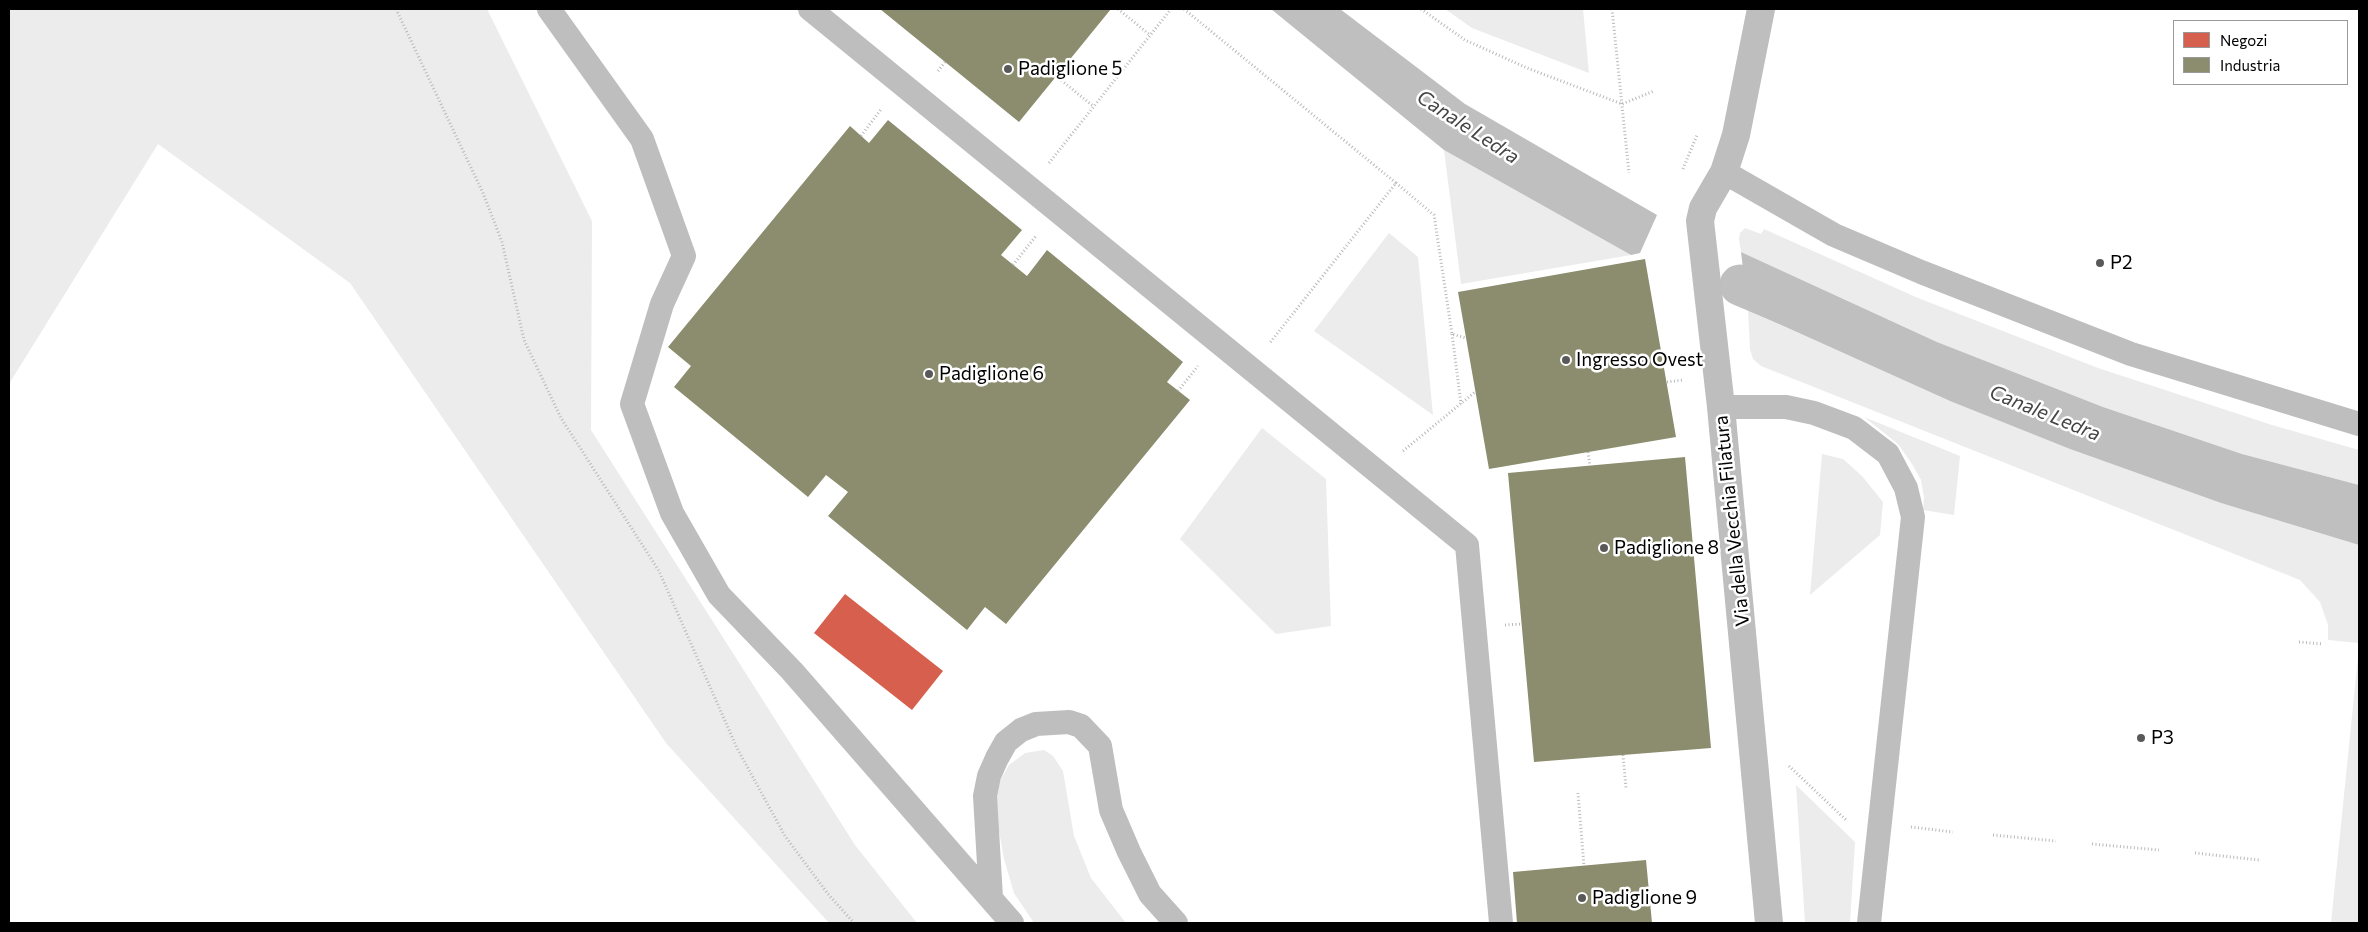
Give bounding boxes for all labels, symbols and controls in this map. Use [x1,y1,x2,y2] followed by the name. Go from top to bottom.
[2173,20,2348,85] legend
[2220,31,2267,49] text: Negozi
[2220,56,2280,74] text: Industria
[1018,58,1123,80] place label: Padiglione 5
[1002,63,1014,75] marker: Padiglione 5
[1412,85,1524,169] water label: Canale Ledra
[2110,252,2132,274] place label: P2
[2094,257,2106,269] marker: P2
[1576,349,1703,371] place label: Ingresso Ovest
[1560,354,1572,366] marker: Ingresso Ovest
[939,363,1044,385] place label: Padiglione 6
[923,368,935,380] marker: Padiglione 6
[1986,380,2104,446] water label: Canale Ledra
[1710,414,1754,628] street label: Via della Vecchia Filatura
[1614,537,1719,559] place label: Padiglione 8
[1598,542,1610,554] marker: Padiglione 8
[2151,727,2174,749] place label: P3
[2135,732,2147,744] marker: P3
[1592,887,1697,909] place label: Padiglione 9
[1576,892,1588,904] marker: Padiglione 9

